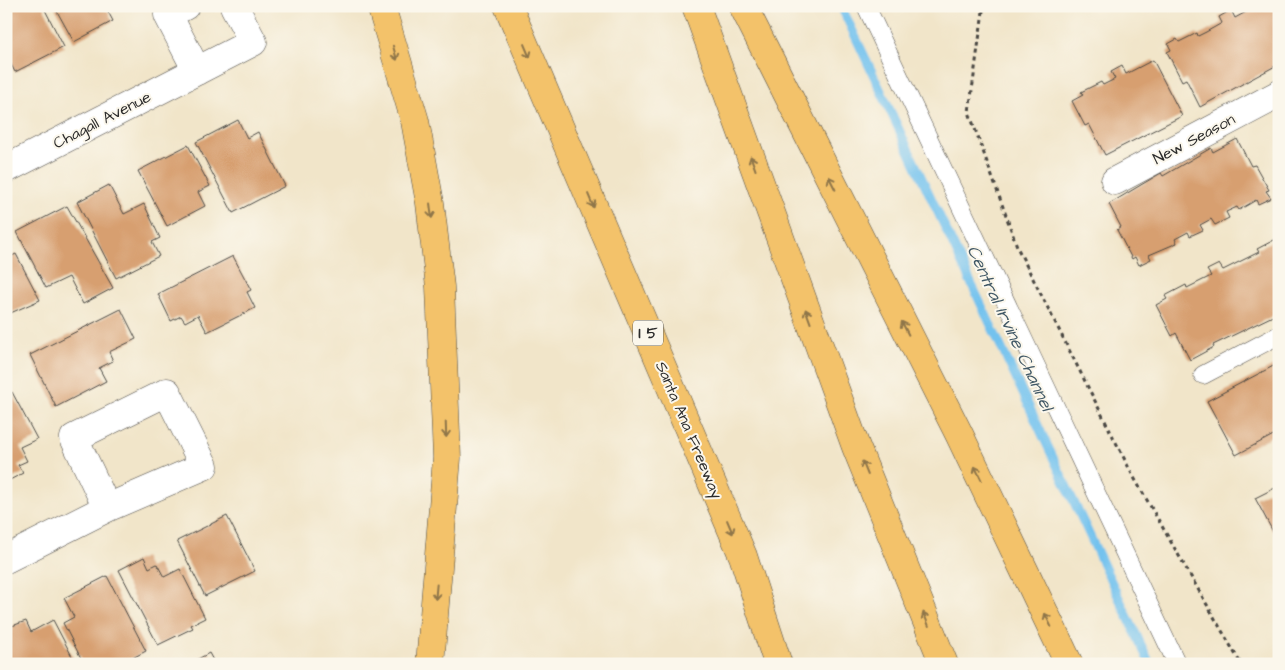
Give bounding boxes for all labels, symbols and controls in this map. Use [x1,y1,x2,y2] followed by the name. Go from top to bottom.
[523,43,533,58] one-way arrow
[390,45,400,61] one-way arrow
[49,86,156,155] street label: Chagall Avenue
[1149,108,1239,170] street label: New Season
[748,156,757,171] one-way arrow
[827,176,836,191] one-way arrow
[587,193,597,208] one-way arrow
[426,203,436,219] one-way arrow
[961,241,1060,417] water label: Central Irvine Channel
[803,308,812,324] one-way arrow
[633,320,663,346] road number: I 5
[900,321,910,336] one-way arrow
[649,358,728,503] street label: Santa Ana Freeway
[441,422,451,438] one-way arrow
[859,461,869,476] one-way arrow
[973,466,982,481] one-way arrow
[726,519,736,534] one-way arrow
[431,584,440,600] one-way arrow
[921,611,930,627] one-way arrow
[1043,613,1052,628] one-way arrow

